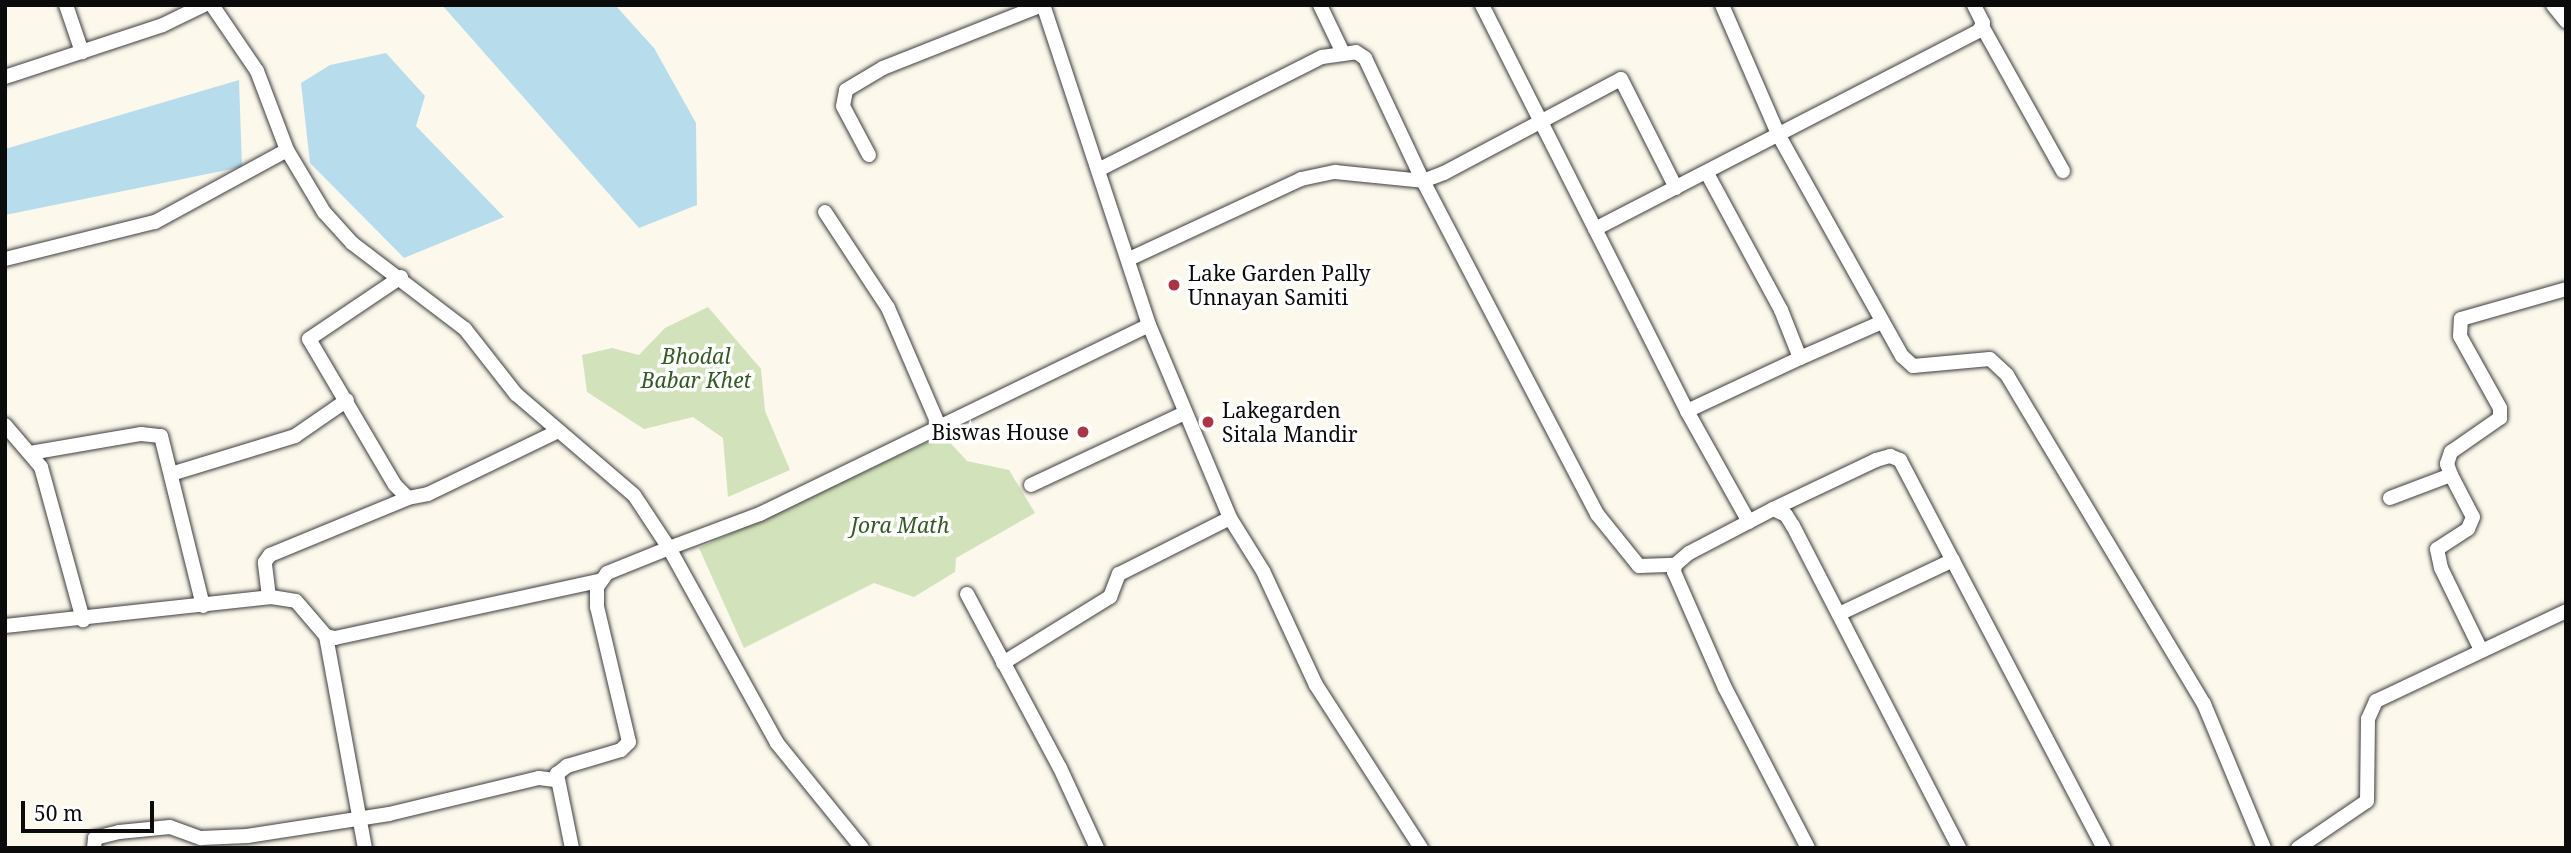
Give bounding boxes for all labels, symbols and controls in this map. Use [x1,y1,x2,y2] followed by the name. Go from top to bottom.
[1188,260,1371,310] place label: Lake Garden Pally Unnayan Samiti
[1166,277,1182,293] marker: Lake Garden Pally Unnayan Samiti
[641,343,751,393] park label: Bhodal Babar Khet
[1222,397,1358,447] place label: Lakegarden Sitala Mandir
[1200,414,1216,430] marker: Lakegarden Sitala Mandir
[931,419,1069,445] place label: Biswas House
[1075,424,1091,440] marker: Biswas House
[851,512,949,538] park label: Jora Math
[24,786,158,830] scale bar
[34,799,83,827] text: 50 m

